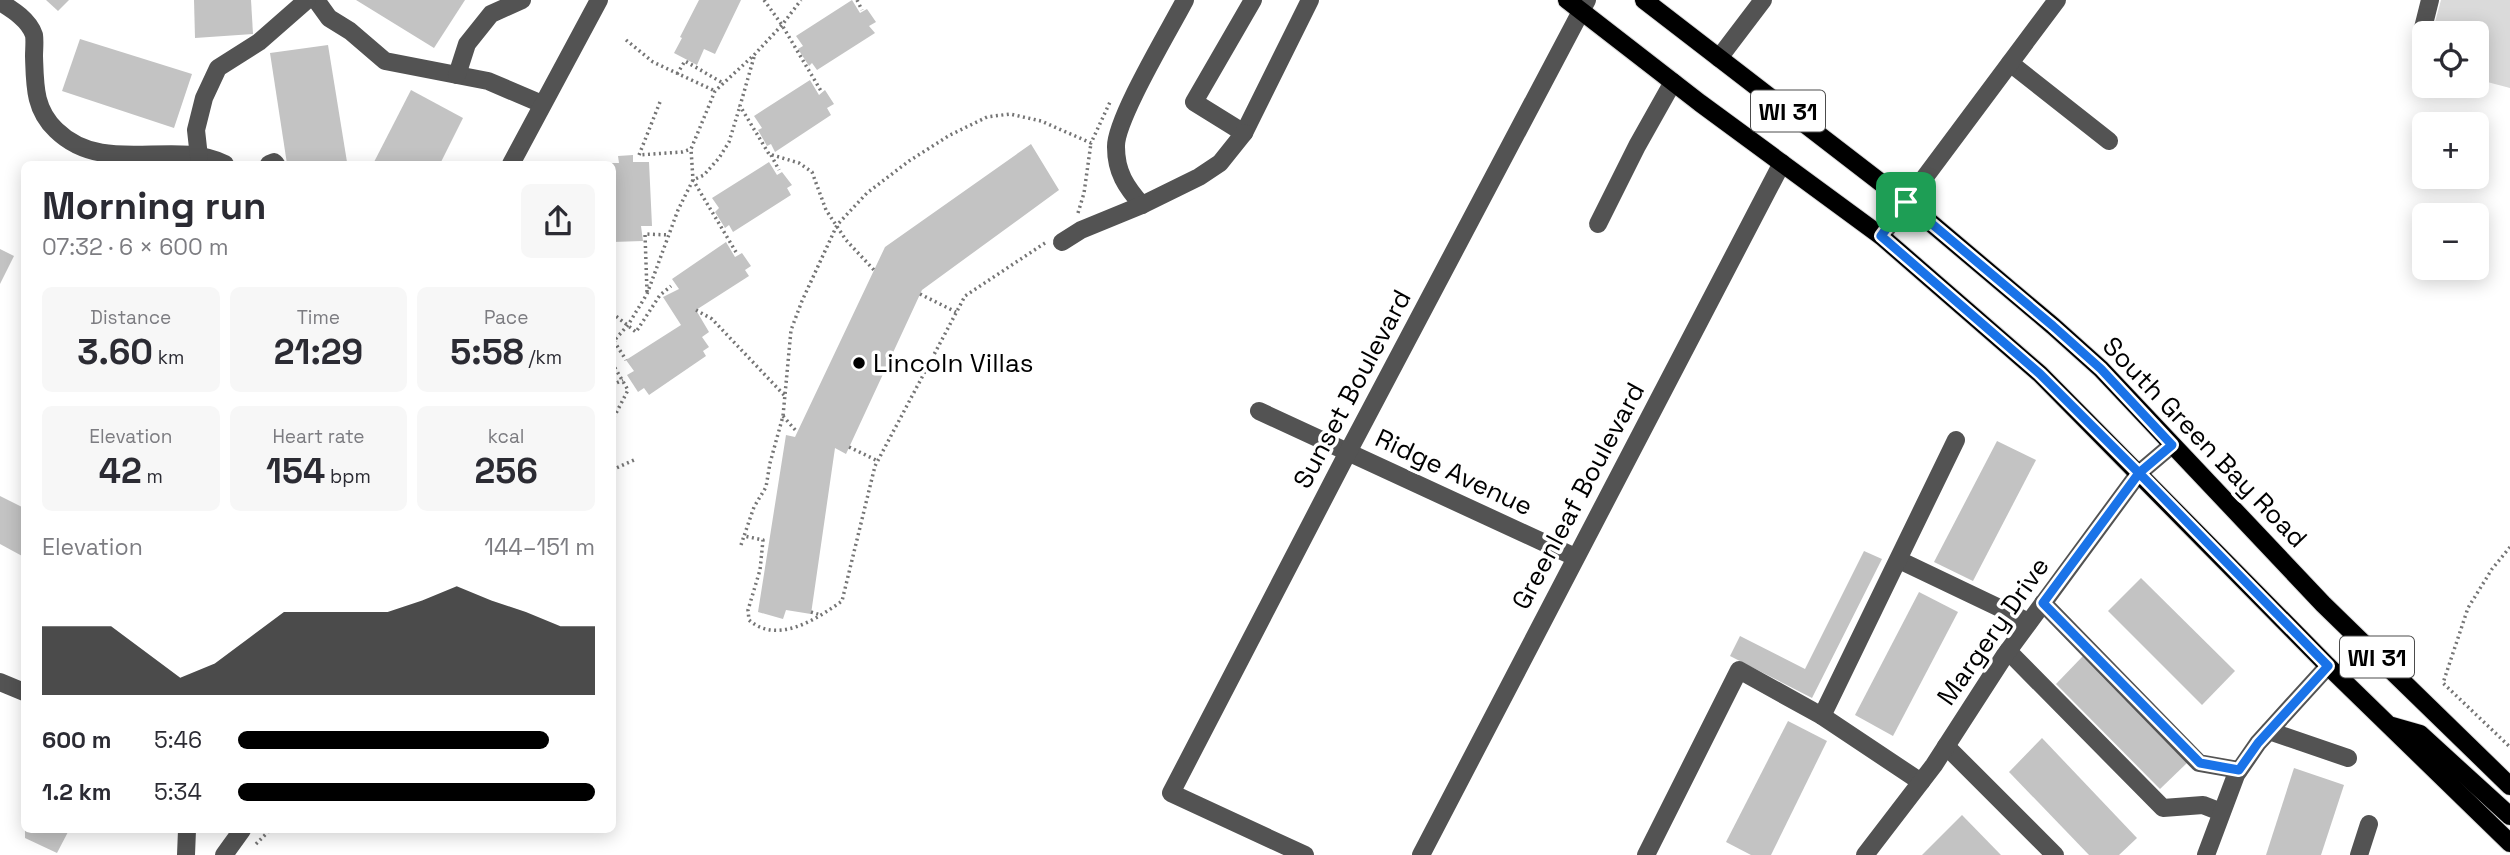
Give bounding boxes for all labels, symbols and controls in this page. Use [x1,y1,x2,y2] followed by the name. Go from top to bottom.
[2412,21,2489,280] map controls
[2412,21,2489,98] button: locate
[1751,90,1825,132] road number: WI 31
[2412,112,2489,189] button: +
[1876,172,1936,232] pin
[42,182,267,230] text: Morning run
[1887,183,1925,221] icon: arrive
[521,184,595,258] button: share
[2412,203,2489,280] button: −
[42,232,228,262] text: 07:32 · 6 × 600 m
[1285,284,1419,494] street label: Sunset Boulevard
[90,305,171,330] text: Distance
[297,305,340,330] text: Time
[484,305,528,330] text: Pace
[2095,329,2315,555] street label: South Green Bay Road
[77,330,153,374] text: 3.60
[274,330,363,374] text: 21:29
[450,330,524,374] text: 5:58
[153,345,184,370] text: km
[524,345,562,370] text: /km
[873,346,1034,380] place label: Lincoln Villas
[851,355,867,371] marker: Lincoln Villas
[1504,377,1652,615] street label: Greenleaf Boulevard
[1370,421,1538,523] street label: Ridge Avenue
[89,424,172,449] text: Elevation
[272,424,365,449] text: Heart rate
[488,424,525,449] text: kcal
[99,449,142,493] text: 42
[266,449,325,493] text: 154
[474,449,538,493] text: 256
[142,464,163,489] text: m
[325,464,371,489] text: bpm
[42,532,143,562] text: Elevation
[484,532,595,562] text: 144–151 m
[1929,550,2057,712] street label: Margery Drive
[2340,636,2414,678] road number: WI 31
[42,725,112,755] text: 600 m
[154,725,202,755] text: 5:46
[42,777,111,807] text: 1.2 km
[154,777,202,807] text: 5:34

